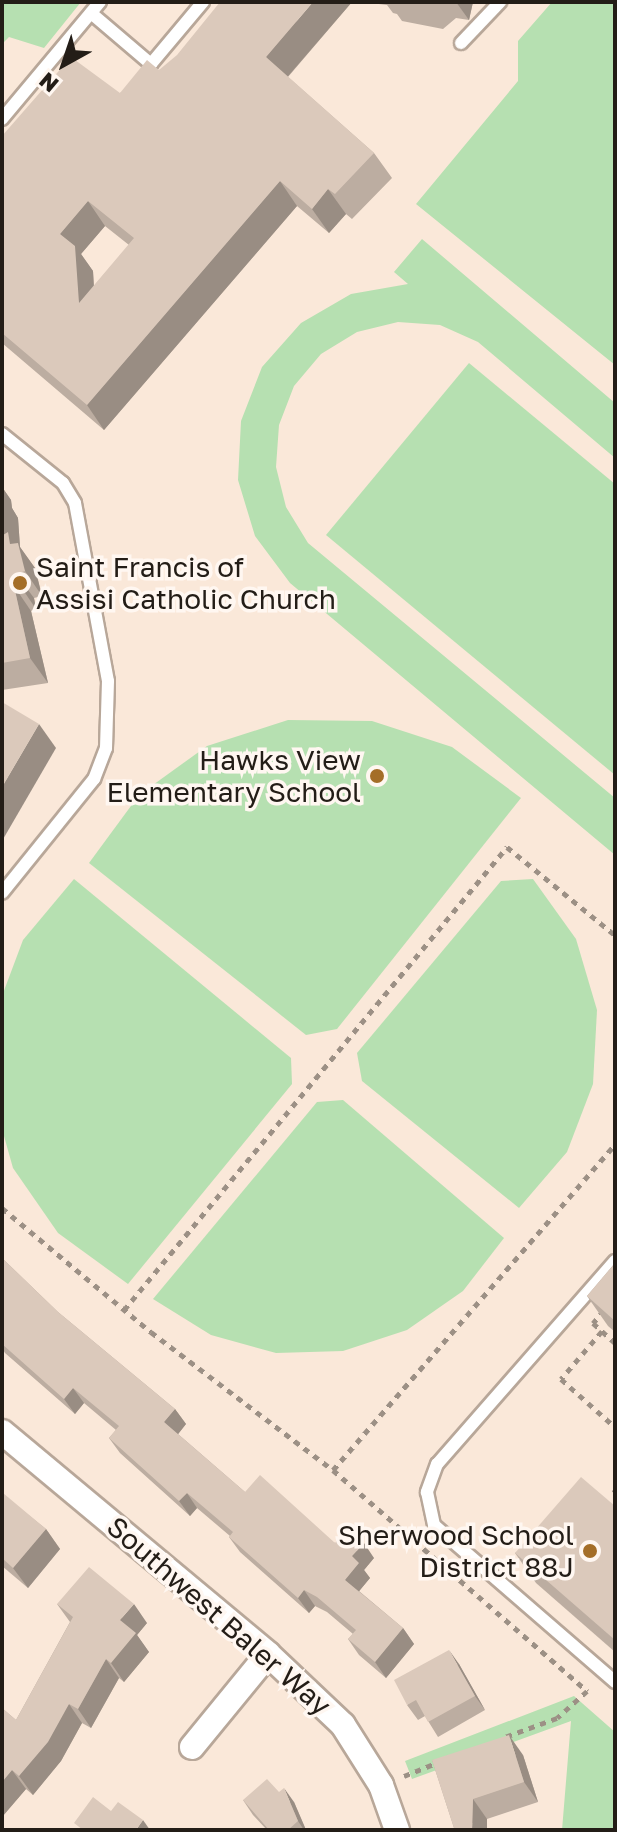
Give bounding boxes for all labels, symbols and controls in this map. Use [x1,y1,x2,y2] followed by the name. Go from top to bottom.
[24,24,104,104] north arrow
[33,67,63,98] text: N
[36,550,336,616] place label: Saint Francis of Assisi Catholic Church
[11,574,29,592] marker: Saint Francis of Assisi Catholic Church
[107,743,361,809] place label: Hawks View Elementary School
[368,767,386,785] marker: Hawks View Elementary School
[100,1510,338,1722] street label: Southwest Baler Way
[338,1518,574,1584] place label: Sherwood School District 88J
[581,1542,599,1560] marker: Sherwood School District 88J

